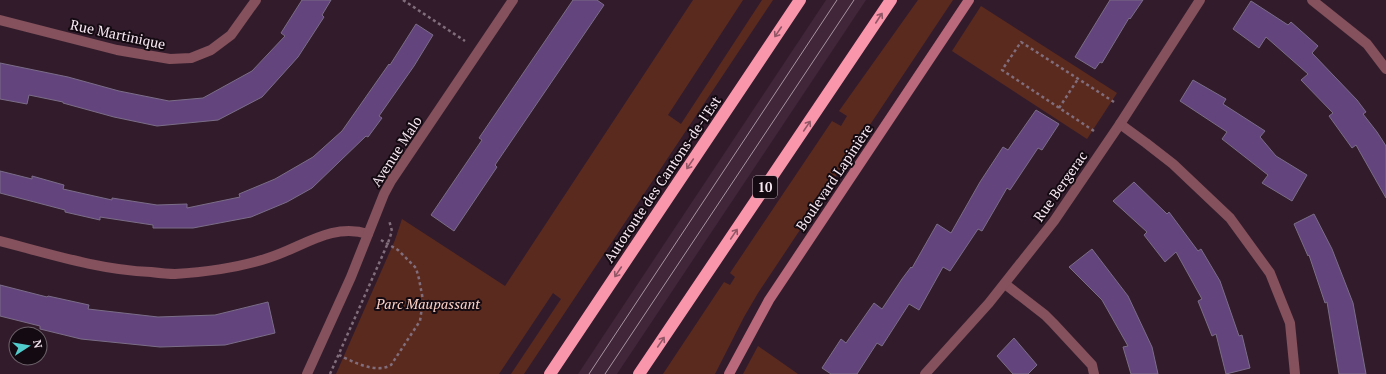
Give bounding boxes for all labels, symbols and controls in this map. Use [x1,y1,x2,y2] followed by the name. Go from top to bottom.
[875,13,883,24] one-way arrow
[69,15,167,53] street label: Rue Martinique
[774,27,782,38] one-way arrow
[599,91,725,266] street label: Autoroute des Cantons-de-l'Est
[366,112,426,190] street label: Avenue Malo
[791,120,877,234] street label: Boulevard Lapinière
[803,121,811,132] one-way arrow
[1029,147,1091,225] street label: Rue Bergerac
[686,158,694,169] one-way arrow
[753,176,777,198] road number: 10
[730,229,738,240] one-way arrow
[614,266,622,277] one-way arrow
[375,294,480,313] park label: Parc Maupassant
[8,326,48,366] north arrow
[657,336,665,347] one-way arrow
[30,338,46,350] text: N

